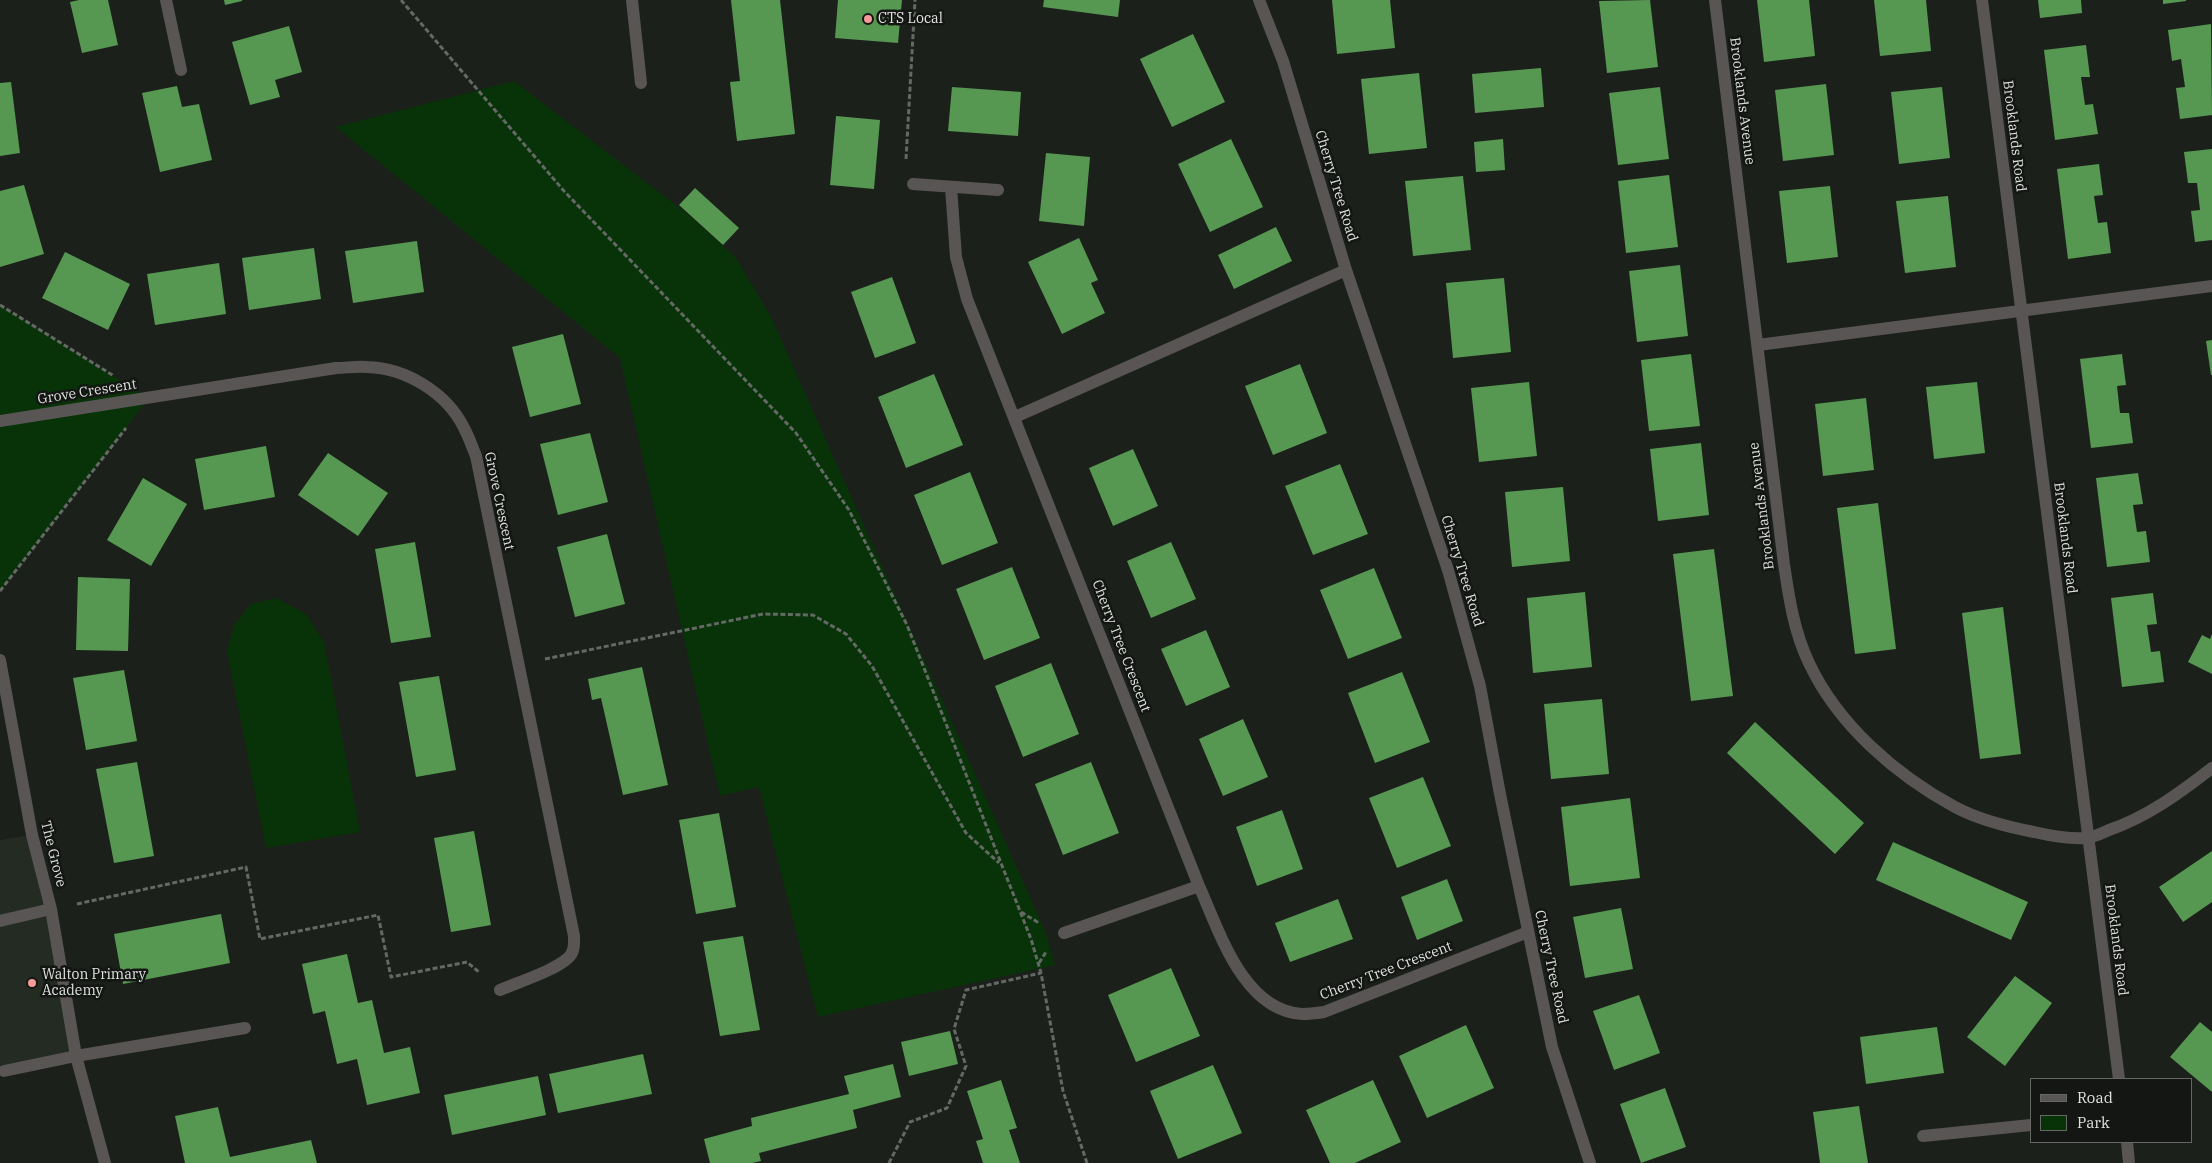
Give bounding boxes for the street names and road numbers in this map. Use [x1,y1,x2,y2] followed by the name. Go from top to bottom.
[1726,36,1758,166] street label: Brooklands Avenue
[1999,79,2029,193] street label: Brooklands Road
[1311,128,1361,244] street label: Cherry Tree Road
[36,376,138,408] street label: Grove Crescent
[1746,441,1778,571] street label: Brooklands Avenue
[480,450,518,552] street label: Grove Crescent
[2050,481,2080,595] street label: Brooklands Road
[1437,513,1487,629] street label: Cherry Tree Road
[1088,578,1154,714] street label: Cherry Tree Crescent
[37,819,69,889] street label: The Grove
[2101,883,2131,997] street label: Brooklands Road
[1531,909,1571,1025] street label: Cherry Tree Road
[1318,938,1454,1004] street label: Cherry Tree Crescent

